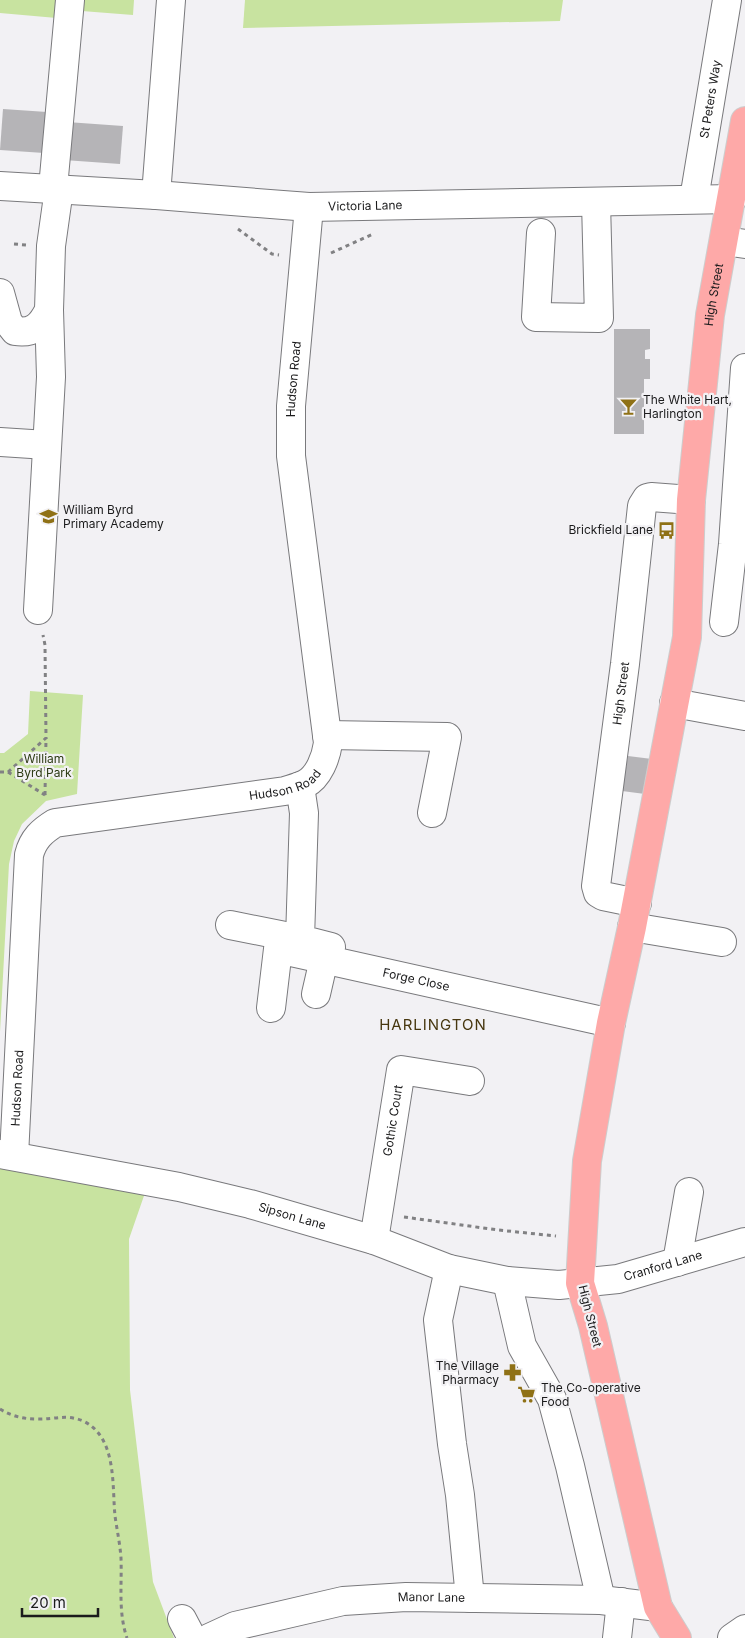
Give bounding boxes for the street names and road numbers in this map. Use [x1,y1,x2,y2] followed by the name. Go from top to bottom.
[696,59,724,140] street label: St Peters Way
[328,197,403,214] street label: Victoria Lane
[701,262,726,327] street label: High Street
[283,341,304,417] street label: Hudson Road
[609,661,632,726] street label: High Street
[248,766,324,803] street label: Hudson Road
[381,965,451,994] street label: Forge Close
[7,1050,26,1127] street label: Hudson Road
[379,1084,406,1157] street label: Gothic Court
[257,1199,328,1233] street label: Sipson Lane
[622,1247,704,1284] street label: Cranford Lane
[576,1283,605,1349] street label: High Street
[397,1589,465,1605] street label: Manor Lane

